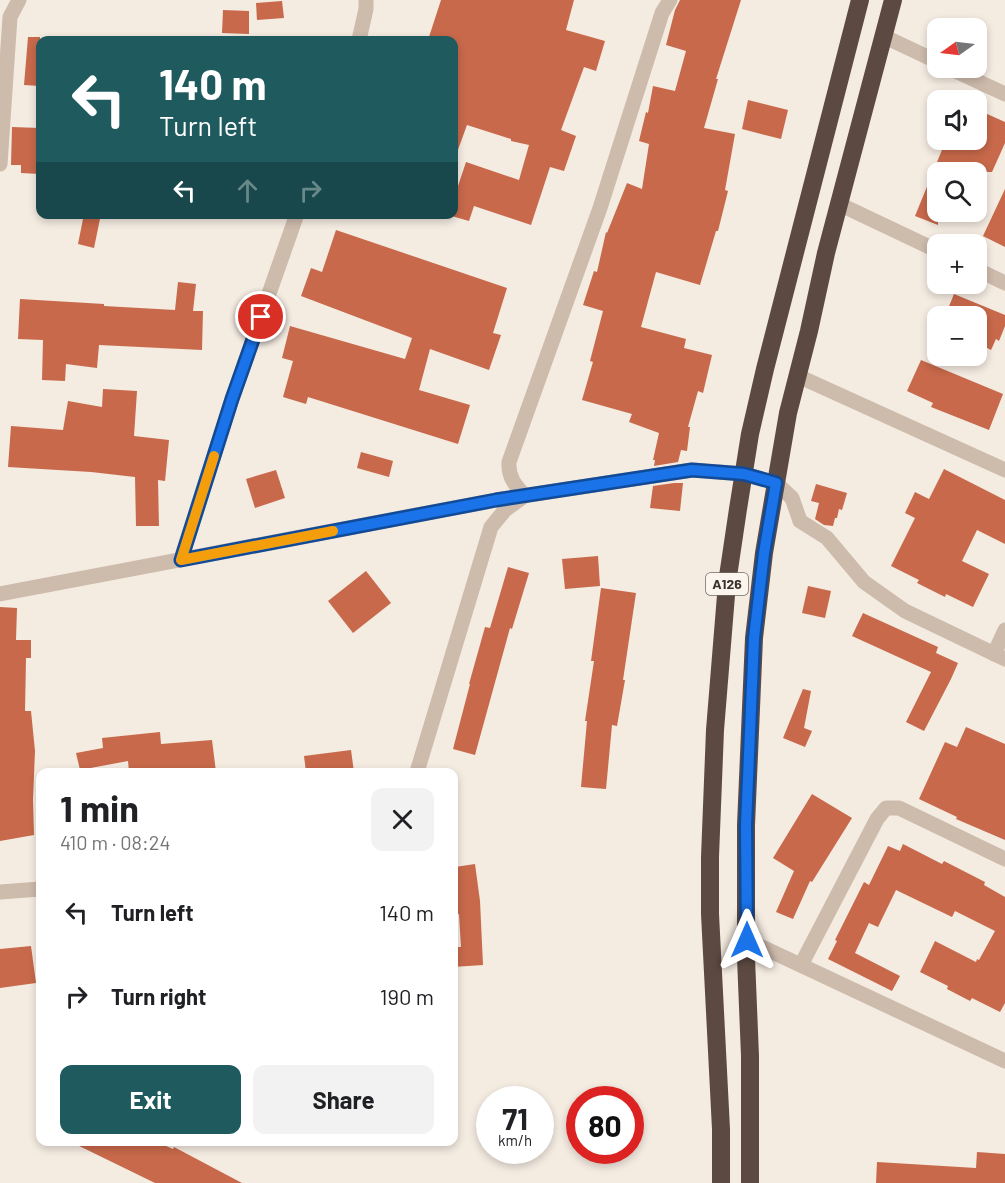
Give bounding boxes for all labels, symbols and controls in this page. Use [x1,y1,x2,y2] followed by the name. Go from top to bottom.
[927,18,987,78] north arrow
[927,18,987,366] map controls
[159,58,267,108] text: 140 m
[60,60,138,138] icon: left
[927,90,987,150] button: sound
[159,109,257,141] text: Turn left
[927,162,987,222] button: search
[168,174,201,207] icon: left
[231,174,264,207] icon: ahead
[294,174,327,207] icon: right
[927,234,987,294] button: +
[235,291,286,342] pin
[244,300,277,333] icon: arrive
[927,306,987,366] button: −
[706,573,748,595] road number: A126
[60,786,139,829] text: 1 min
[371,788,434,851] button: close
[60,830,170,854] text: 410 m · 08:24
[60,896,93,929] icon: left
[111,899,194,925] text: Turn left
[379,899,434,925] text: 140 m
[715,908,779,972] position arrow
[60,980,93,1013] icon: right
[111,983,206,1009] text: Turn right
[380,983,434,1009] text: 190 m
[60,1065,241,1134] button: Exit
[253,1065,434,1134] button: Share
[566,1086,644,1164] speed limit sign: 80
[502,1100,528,1136] text: 71
[498,1131,532,1149] text: km/h

